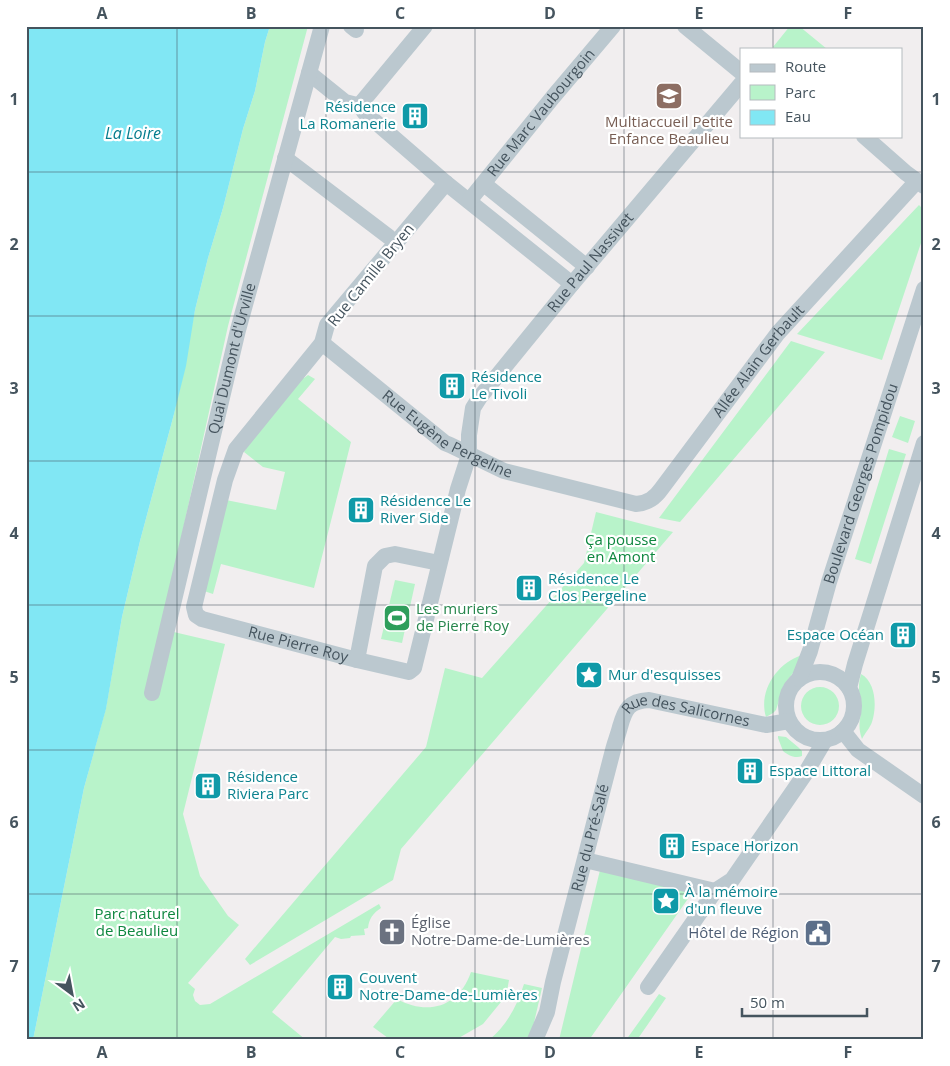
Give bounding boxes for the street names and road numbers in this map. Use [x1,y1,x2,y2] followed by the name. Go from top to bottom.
[482,44,599,180] street label: Rue Marc Vaubourgoin
[542,208,637,316] street label: Rue Paul Nassivet
[322,219,418,330] street label: Rue Camille Bryen
[203,280,260,436] street label: Quai Dumont d'Urville
[707,300,808,421] street label: Allée Alain Gerbault
[818,381,902,586] street label: Boulevard Georges Pompidou
[378,385,515,482] street label: Rue Eugène Pergeline
[246,621,351,666] street label: Rue Pierre Roy
[616,689,752,730] street label: Rue des Salicornes
[566,782,613,893] street label: Rue du Pré-Salé

